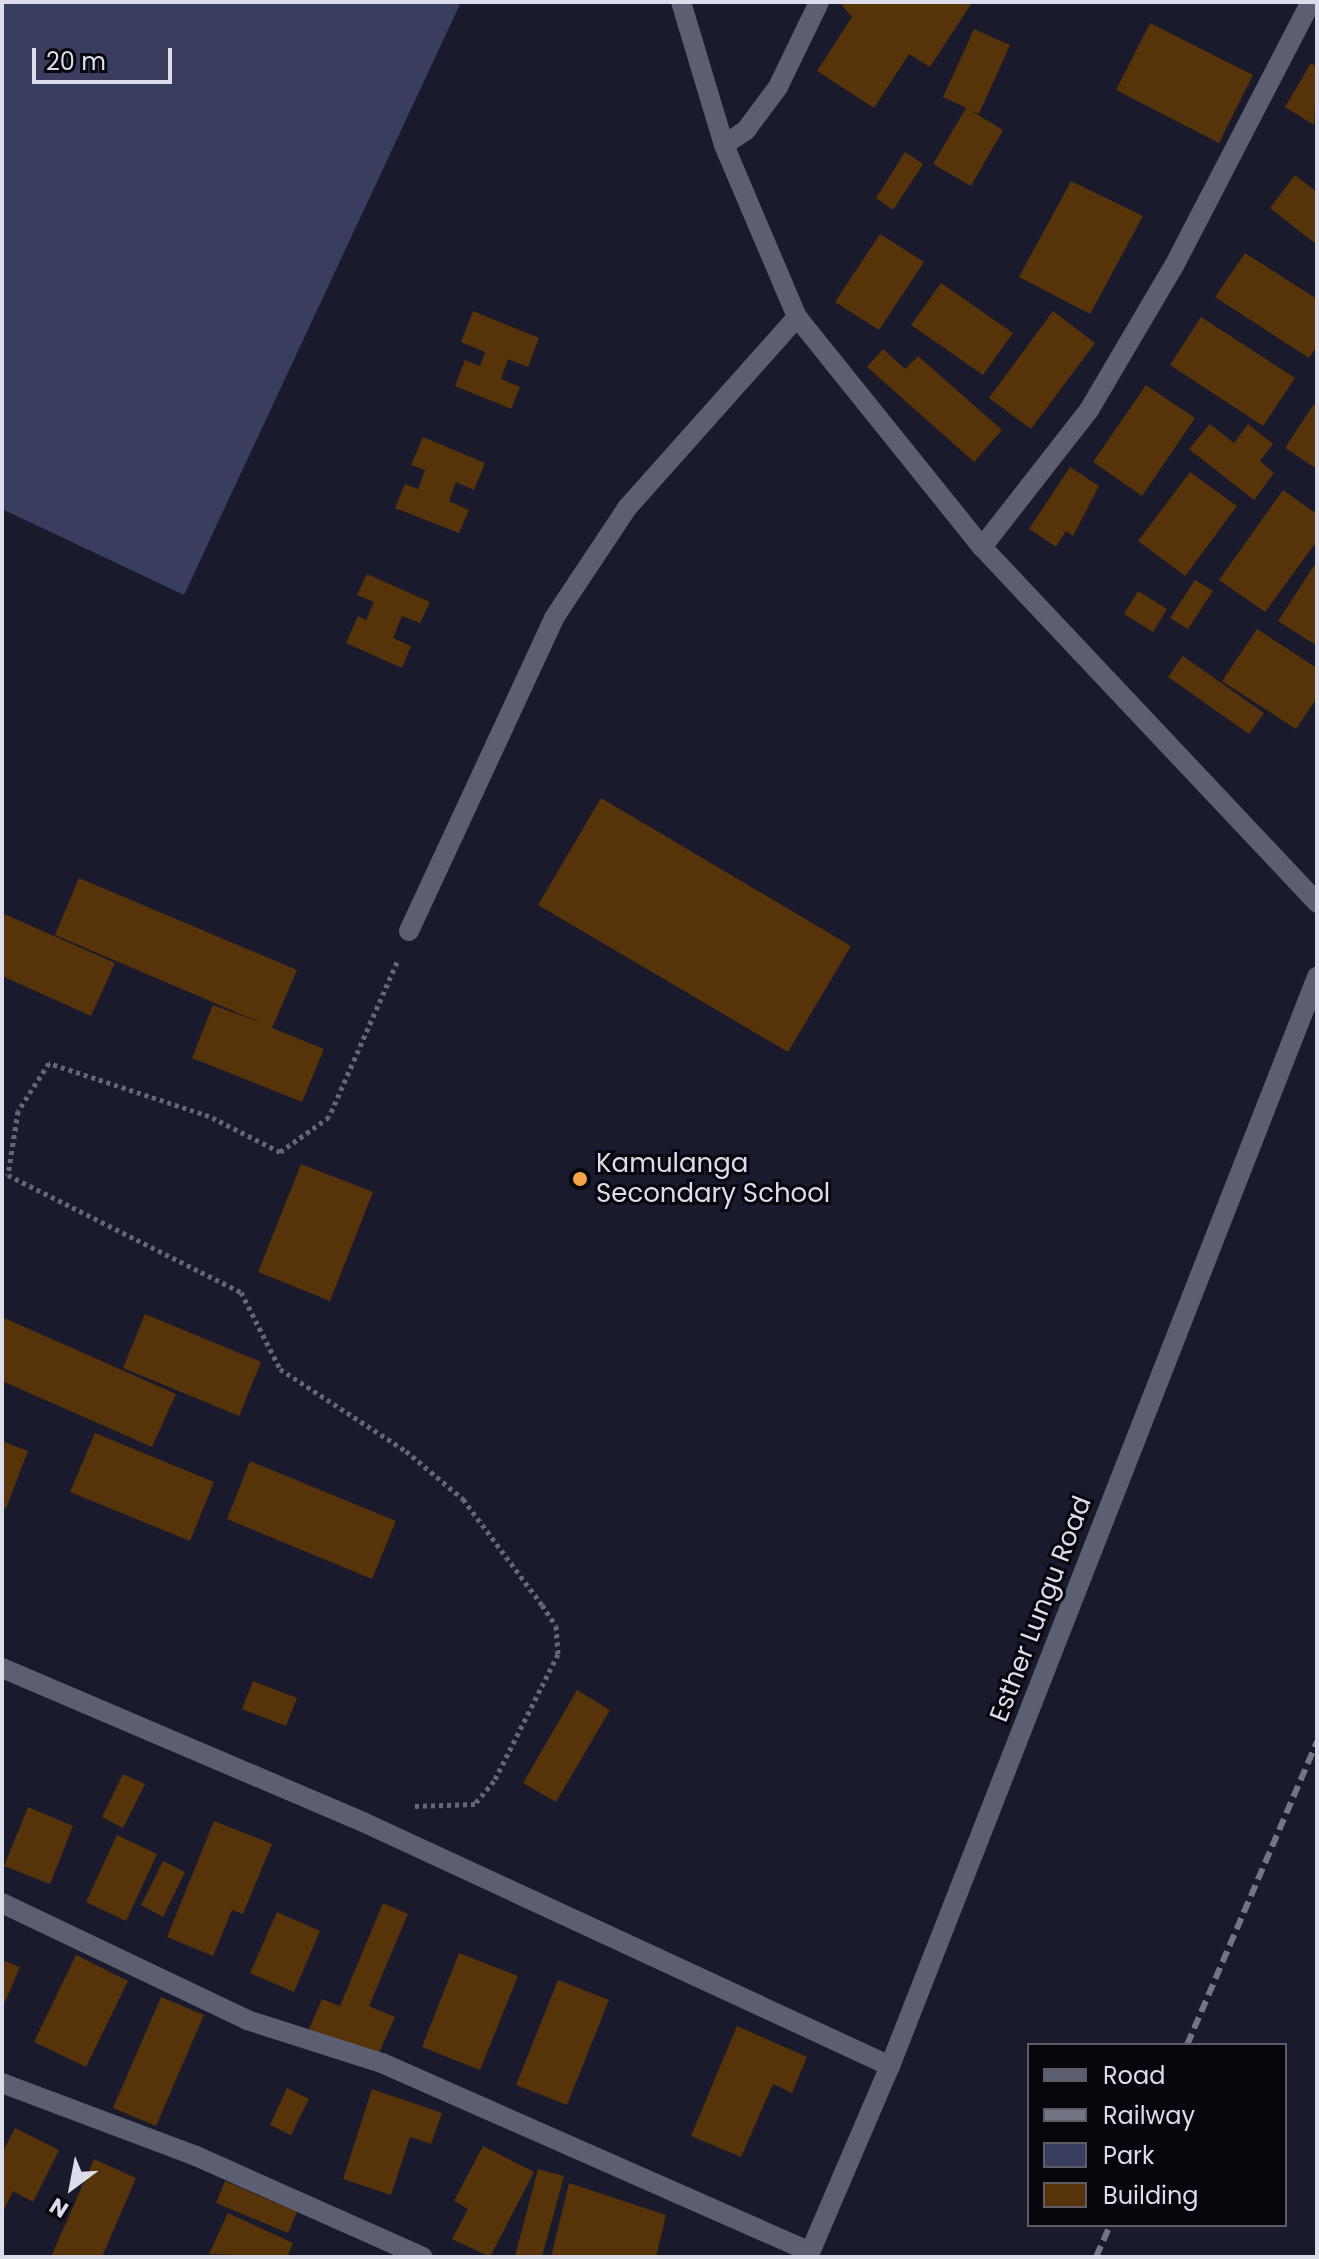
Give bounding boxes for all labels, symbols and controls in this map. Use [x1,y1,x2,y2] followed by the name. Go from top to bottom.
[36,32,176,82] scale bar
[46,45,106,78] text: 20 m
[596,1148,830,1210] place label: Kamulanga Secondary School
[571,1170,589,1188] marker: Kamulanga Secondary School
[984,1492,1098,1726] street label: Esther Lungu Road
[1027,2043,1287,2227] legend
[1103,2059,1165,2092] text: Road
[1103,2099,1195,2132] text: Railway
[1103,2139,1154,2172] text: Park
[32,2147,112,2227] north arrow
[1103,2179,1199,2212] text: Building
[44,2190,74,2225] text: N

